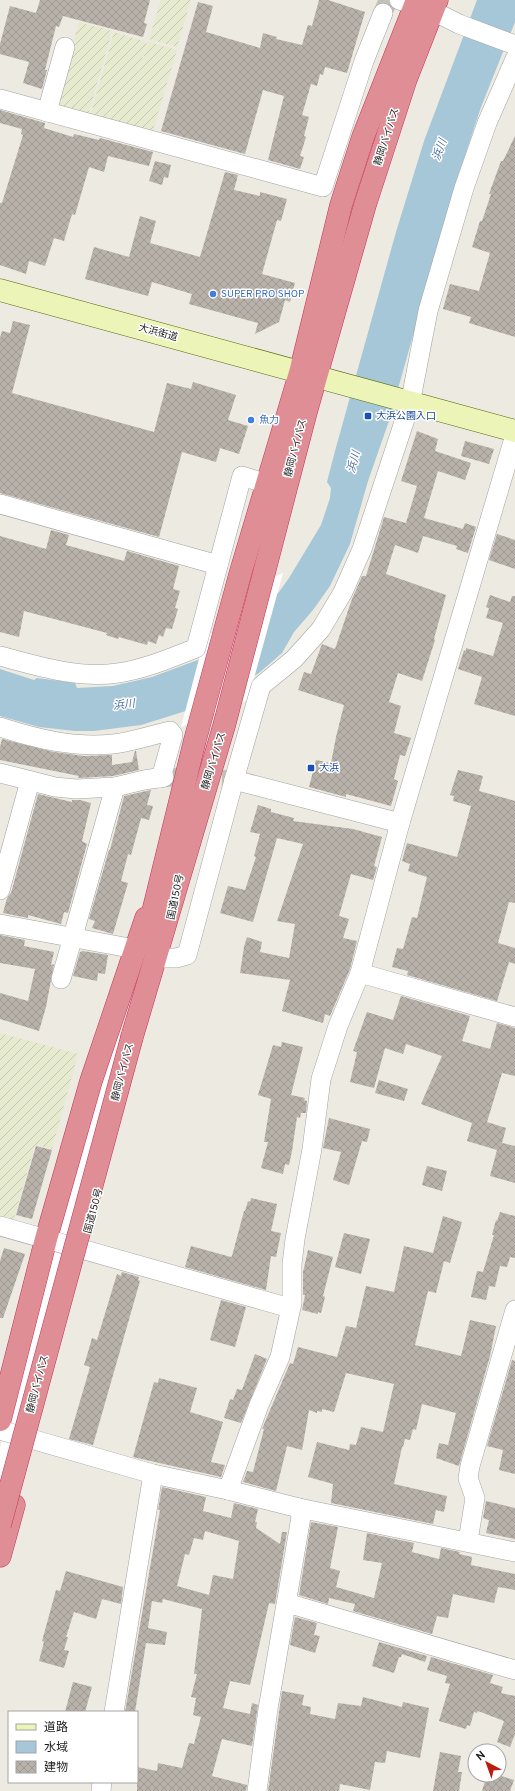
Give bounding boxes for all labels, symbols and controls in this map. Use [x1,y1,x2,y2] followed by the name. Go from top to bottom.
[372,107,402,167] street label: 静岡バイパス
[430,136,451,163] water label: 浜川
[221,288,304,301] place label: SUPER PRO SHOP
[208,289,218,299] marker: SUPER PRO SHOP
[137,322,179,344] street label: 大浜街道
[376,410,436,423] place label: 大浜公園入口
[363,411,373,421] marker: 大浜公園入口
[259,414,279,427] place label: 魚力
[246,415,256,425] marker: 魚力
[282,417,310,479] street label: 静岡バイパス
[344,449,364,474] water label: 浜川
[112,697,137,713] water label: 浜川
[199,731,229,791] street label: 静岡バイパス
[319,762,339,775] place label: 大浜
[306,763,316,773] marker: 大浜
[165,873,187,921] street label: 国道150号
[109,1041,137,1103] street label: 静岡バイパス
[82,1187,106,1235] street label: 国道150号
[24,1353,52,1415] street label: 静岡バイパス
[8,1711,138,1783] legend
[44,1720,68,1736] text: 道路
[44,1740,68,1756] text: 水域
[467,1743,507,1783] north arrow
[474,1748,489,1764] text: N
[44,1760,68,1776] text: 建物

